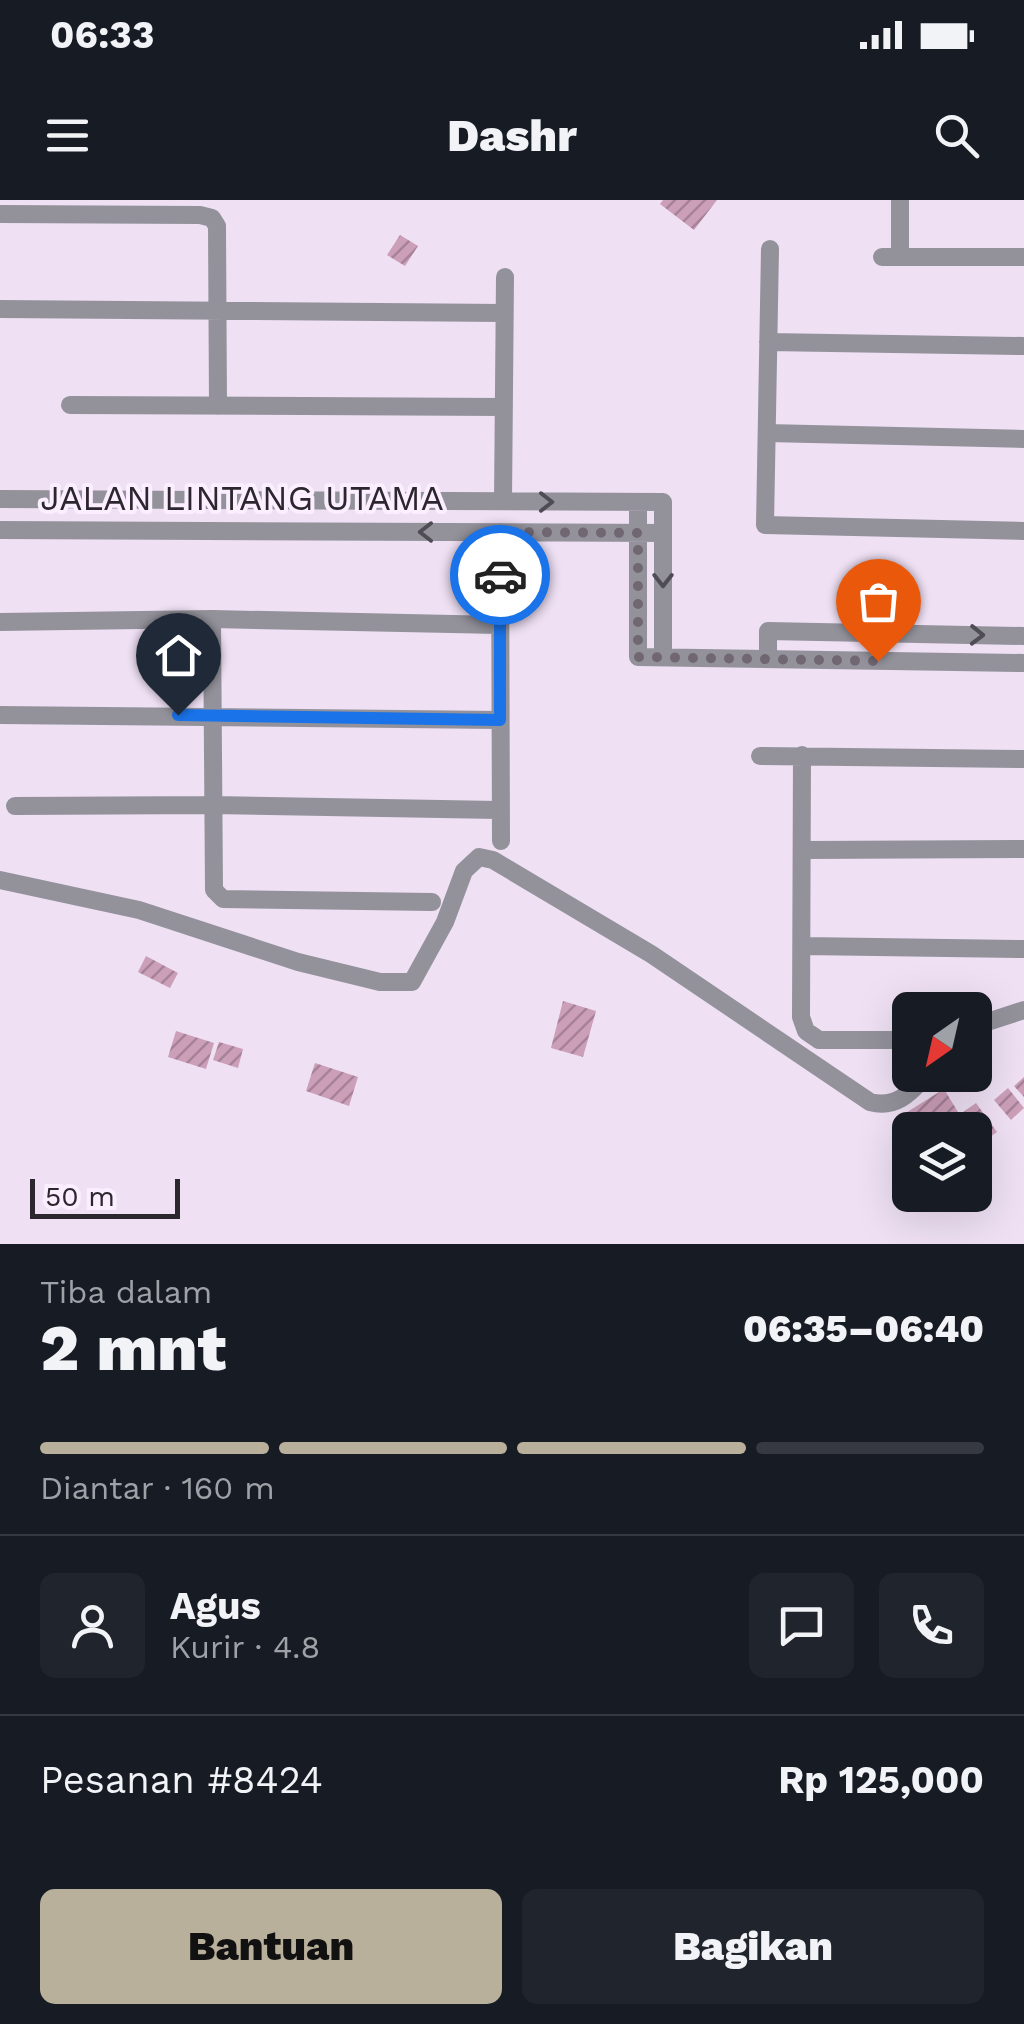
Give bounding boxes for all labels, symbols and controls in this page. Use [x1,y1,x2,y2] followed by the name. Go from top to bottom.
[50,13,154,57] text: 06:33
[40,108,95,163] icon: menu
[929,108,984,163] icon: search
[447,109,577,162] text: Dashr
[40,477,444,519] street label: JALAN LINTANG UTAMA
[540,491,555,513] one-way arrow
[417,521,432,543] one-way arrow
[450,525,550,625] courier
[473,548,528,603] icon: car
[836,559,921,662] pin
[652,572,674,588] one-way arrow
[851,574,906,629] icon: bag
[136,613,221,716] pin
[970,625,986,646] one-way arrow
[151,628,206,683] icon: home
[892,992,992,1092] north arrow
[892,992,992,1212] map controls
[892,1112,992,1212] button: layers
[30,1174,180,1218] scale bar
[45,1180,115,1213] text: 50 m
[40,1273,212,1311] text: Tiba dalam
[743,1307,984,1351] text: 06:35–06:40
[40,1310,226,1386] text: 2 mnt
[40,1469,275,1507] text: Diantar · 160 m
[40,1573,145,1678] button: person
[749,1573,854,1678] button: chat
[879,1573,984,1678] button: phone
[170,1584,261,1628] text: Agus
[170,1628,320,1666] text: Kurir · 4.8
[40,1758,323,1802] text: Pesanan #8424
[778,1758,984,1802] text: Rp 125,000
[40,1889,502,2004] button: Bantuan
[522,1889,984,2004] button: Bagikan

